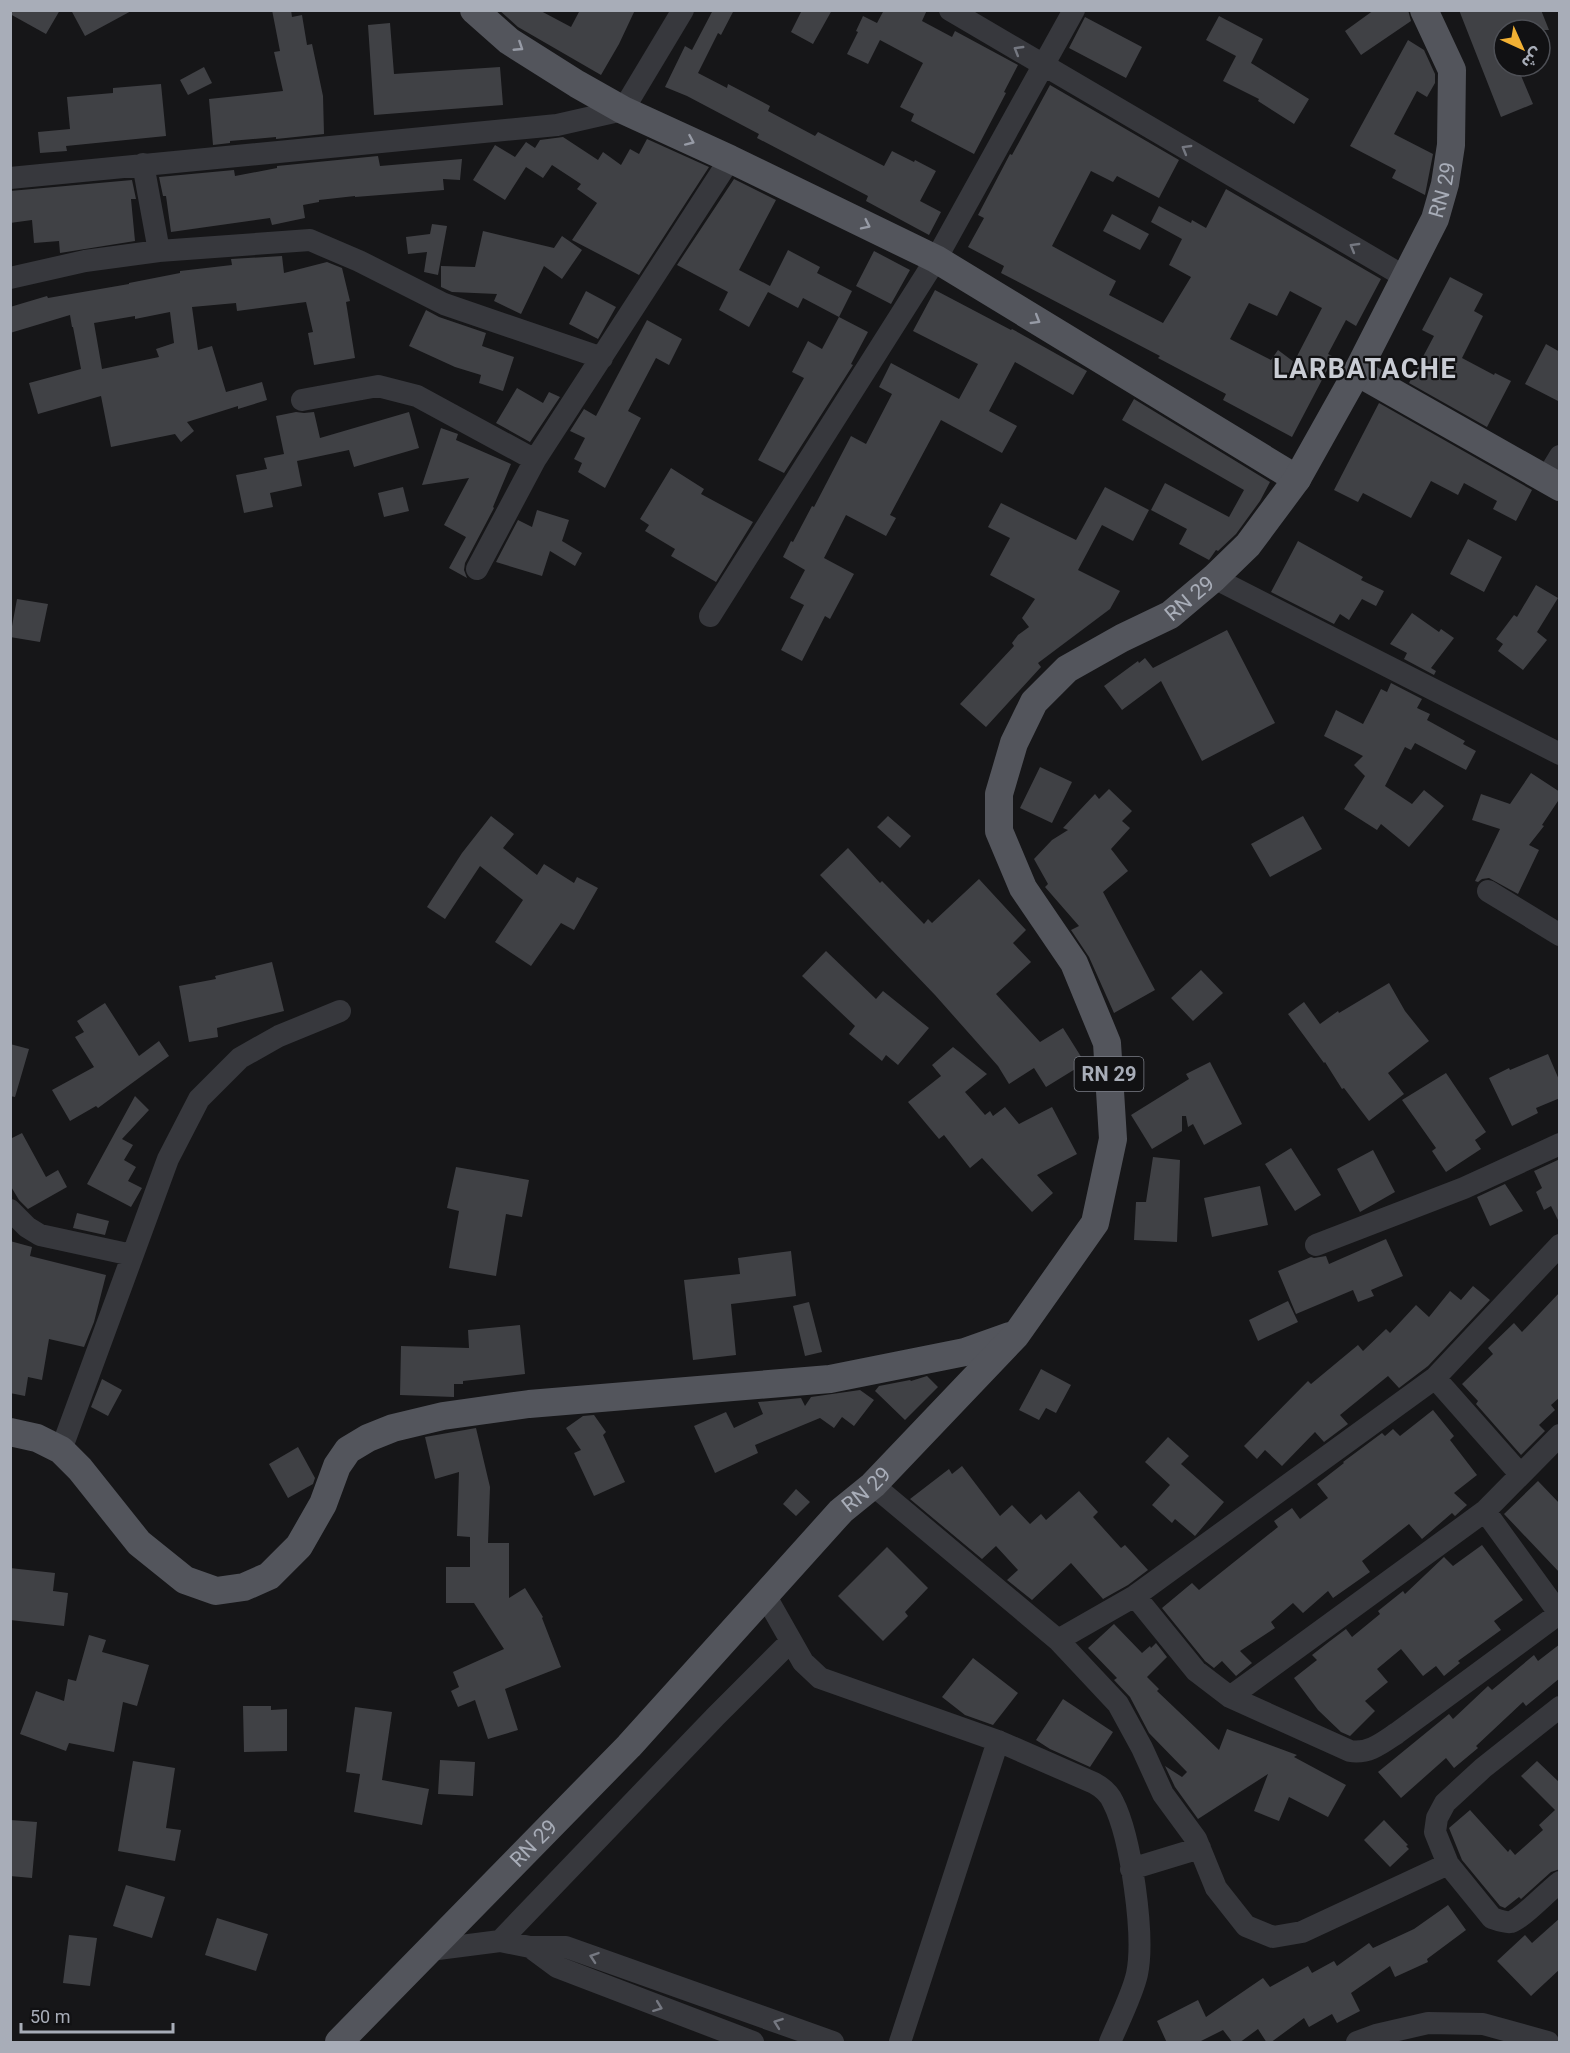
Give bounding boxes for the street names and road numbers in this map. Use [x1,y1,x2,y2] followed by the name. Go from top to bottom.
[1424,160,1460,221] street label: RN 29
[1160,571,1219,626] street label: RN 29
[1074,1057,1144,1091] road number: RN 29
[837,1462,896,1517] street label: RN 29
[505,1815,562,1872] street label: RN 29

